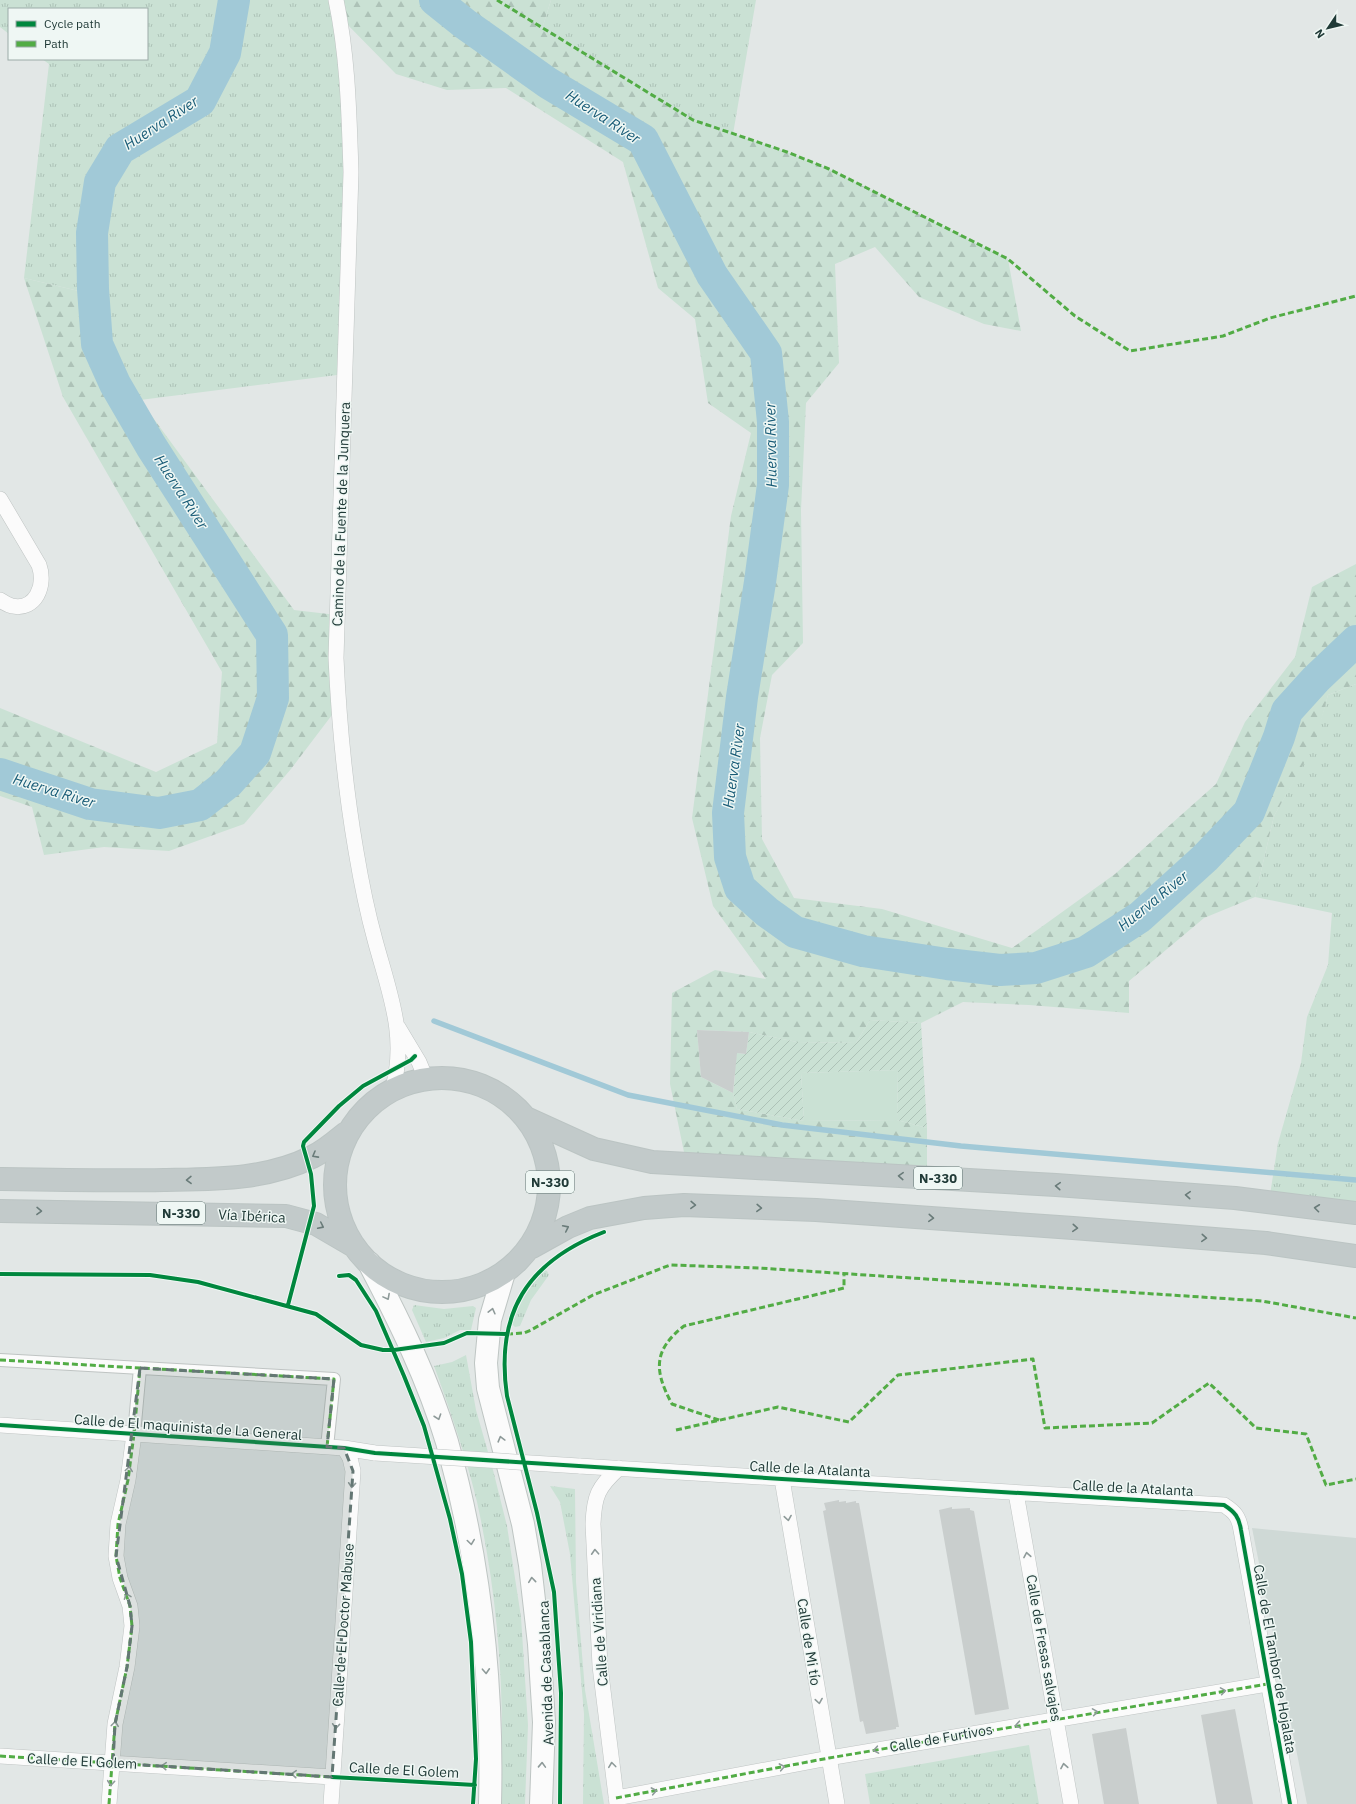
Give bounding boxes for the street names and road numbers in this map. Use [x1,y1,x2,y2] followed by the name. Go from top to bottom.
[328,401,354,627] street label: Camino de la Fuente de la Junquera
[914,1167,962,1189] road number: N-330
[526,1171,574,1193] road number: N-330
[157,1202,205,1224] road number: N-330
[218,1205,287,1227] street label: Vía Ibérica
[73,1410,303,1444] street label: Calle de El maquinista de La General
[749,1457,872,1481] street label: Calle de la Atalanta
[1072,1476,1195,1500] street label: Calle de la Atalanta
[328,1542,358,1707] street label: Calle de El Doctor Mabuse
[1249,1563,1301,1755] street label: Calle de El Tambor de Hojalata
[1022,1573,1066,1723] street label: Calle de Fresas salvajes
[586,1576,612,1687] street label: Calle de Viridiana
[793,1597,825,1687] street label: Calle de Mi tío
[534,1600,558,1746] street label: Avenida de Casablanca
[888,1720,994,1756] street label: Calle de Furtivos
[26,1749,138,1773] street label: Calle de El Golem
[348,1758,460,1782] street label: Calle de El Golem

